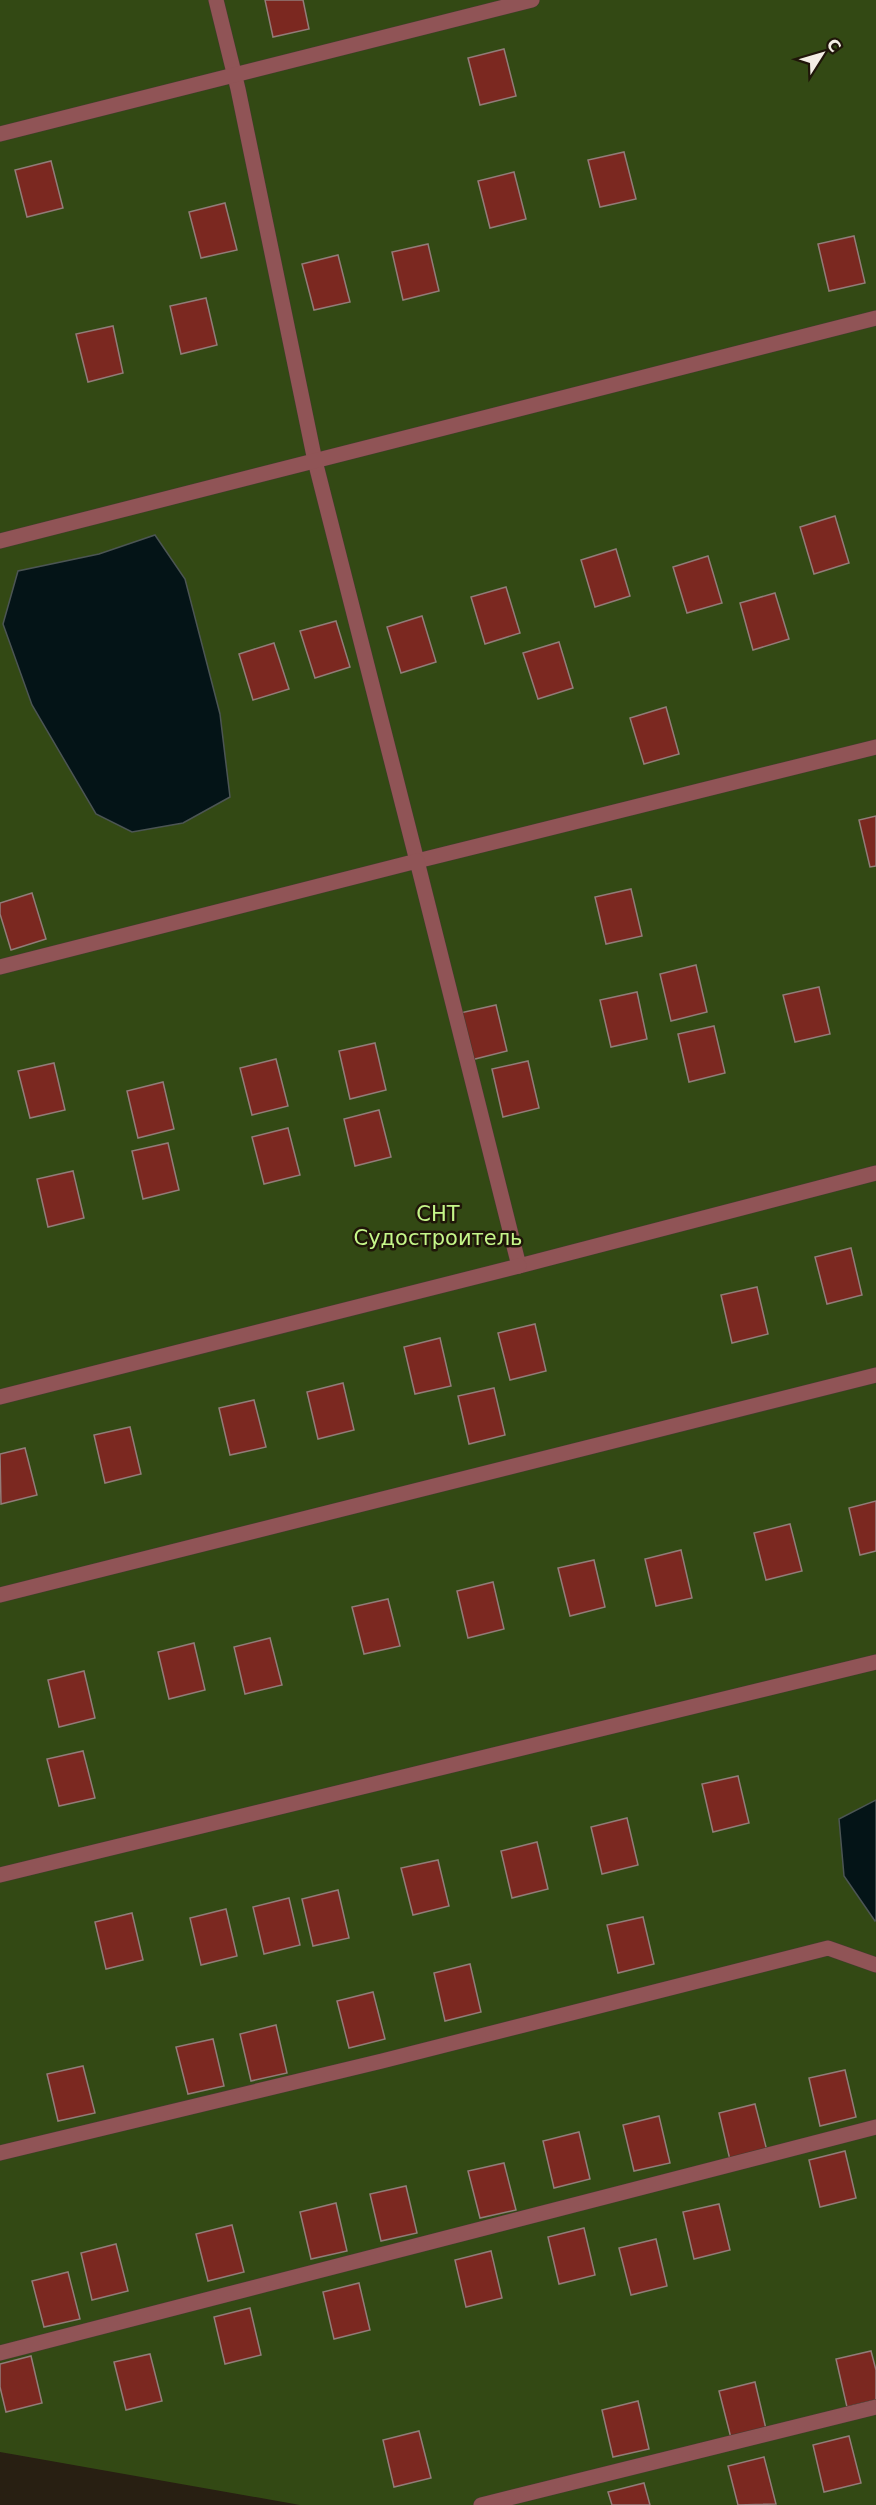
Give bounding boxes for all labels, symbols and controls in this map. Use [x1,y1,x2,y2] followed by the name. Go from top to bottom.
[792,24,852,84] north arrow
[822,35,845,56] text: С
[353,1202,523,1250] park label: СНТ Судостроитель

